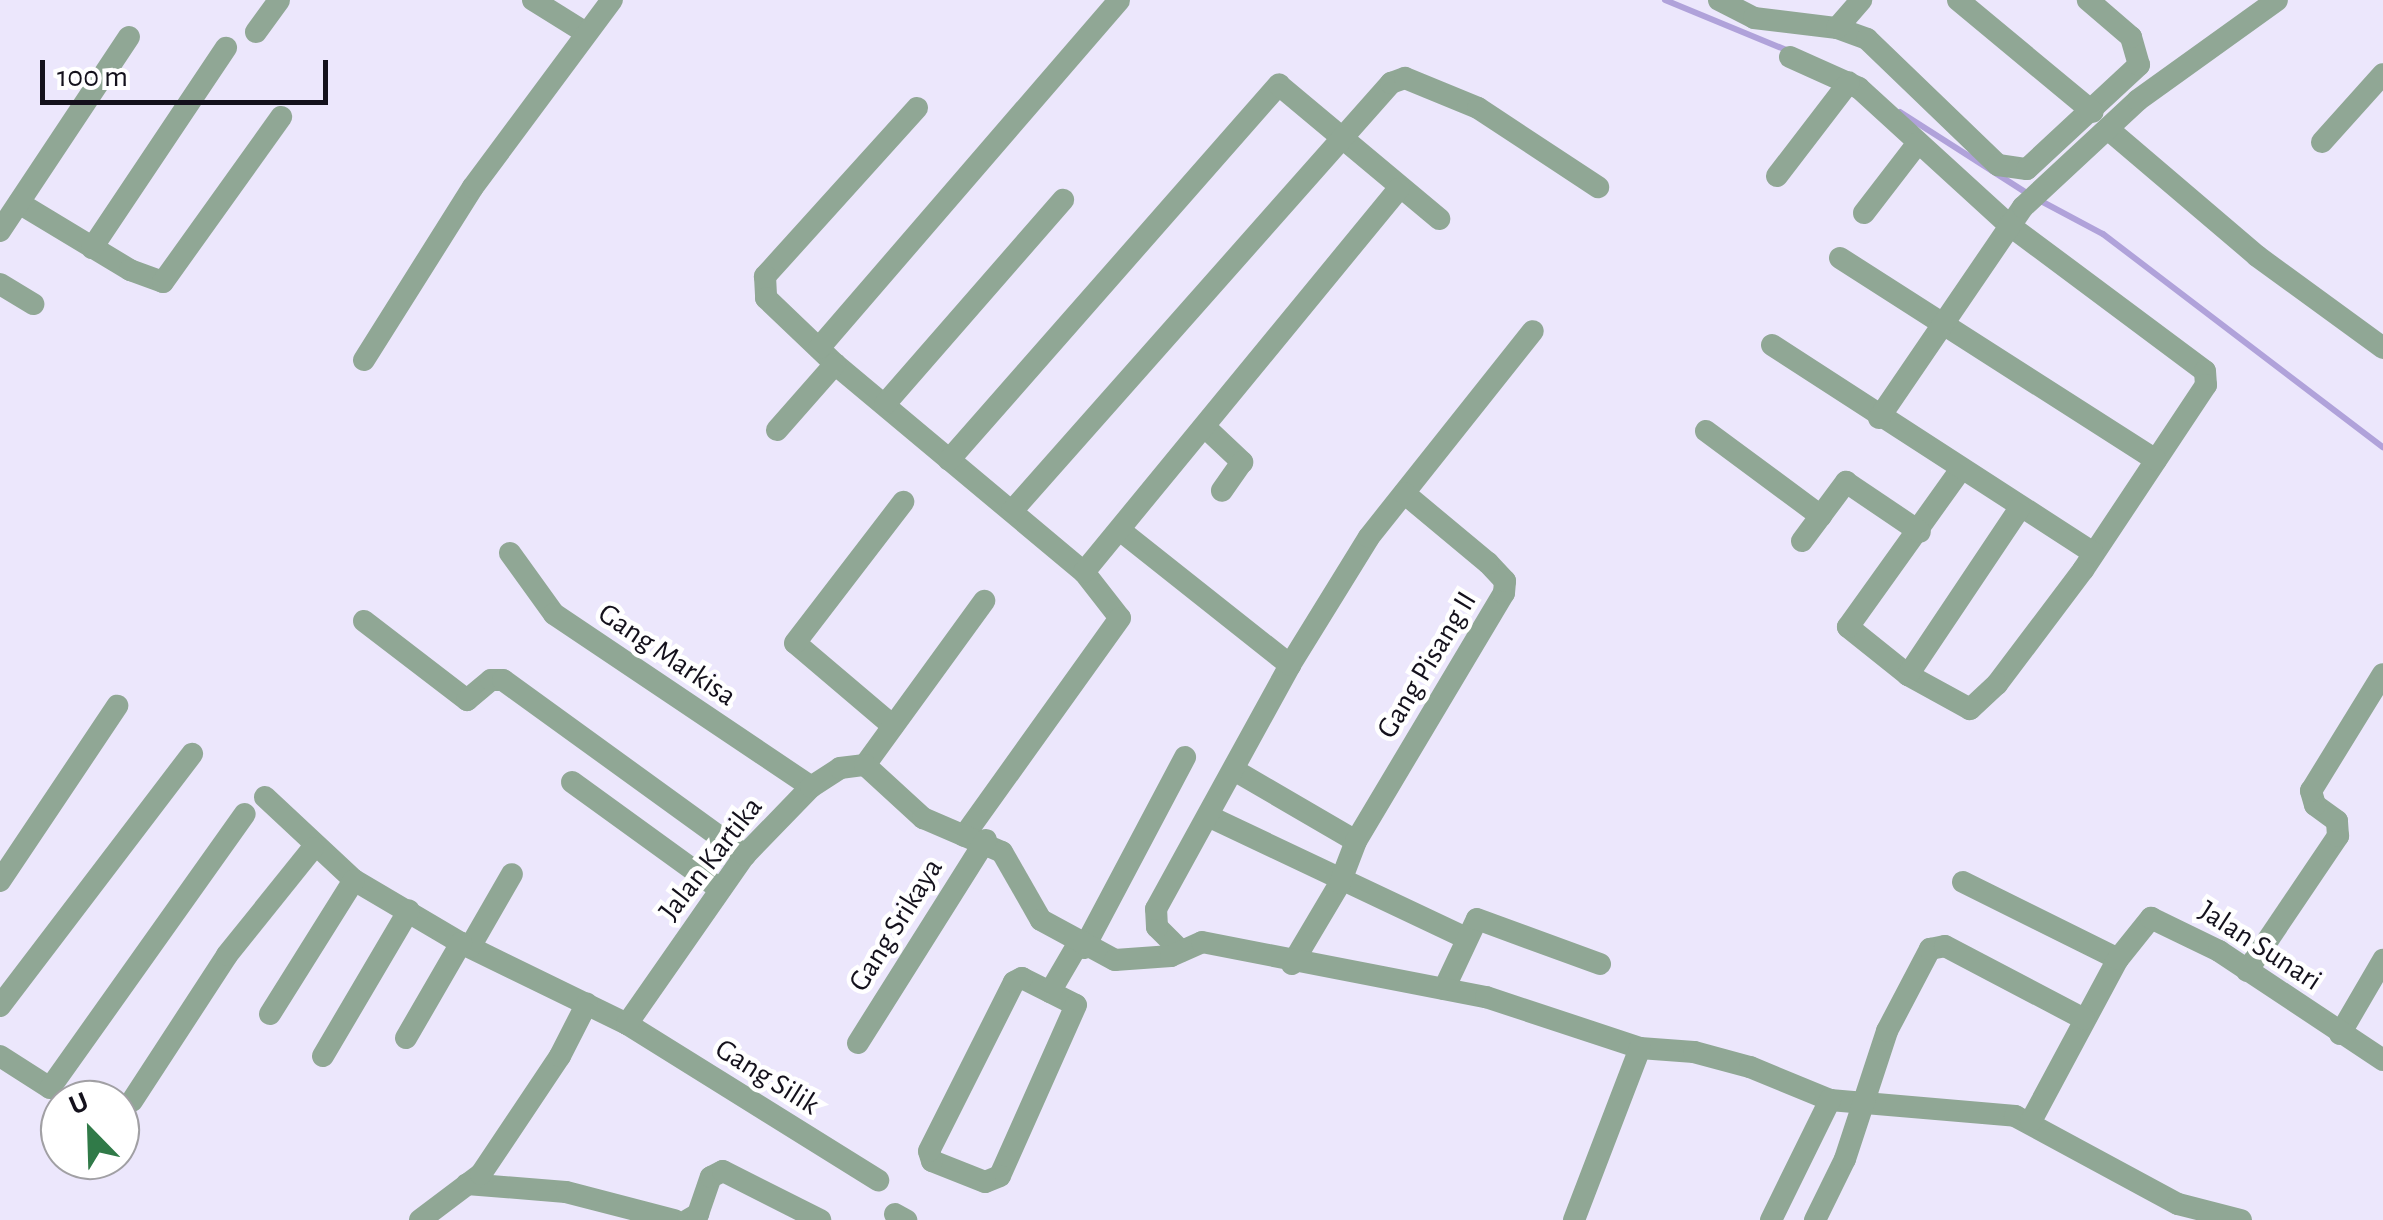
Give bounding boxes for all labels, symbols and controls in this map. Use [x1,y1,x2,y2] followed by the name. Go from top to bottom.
[45,40,332,102] scale bar
[57,62,128,92] text: 100 m
[1369,585,1485,745] street label: Gang Pisang II
[591,596,743,714] street label: Gang Markisa
[652,790,770,928] street label: Jalan Kartika
[841,852,951,998] street label: Gang Srikaya
[2192,893,2328,999] street label: Jalan Sunari
[708,1031,826,1123] street label: Gang Silik
[40,1080,140,1180] north arrow
[65,1088,93,1121] text: U

